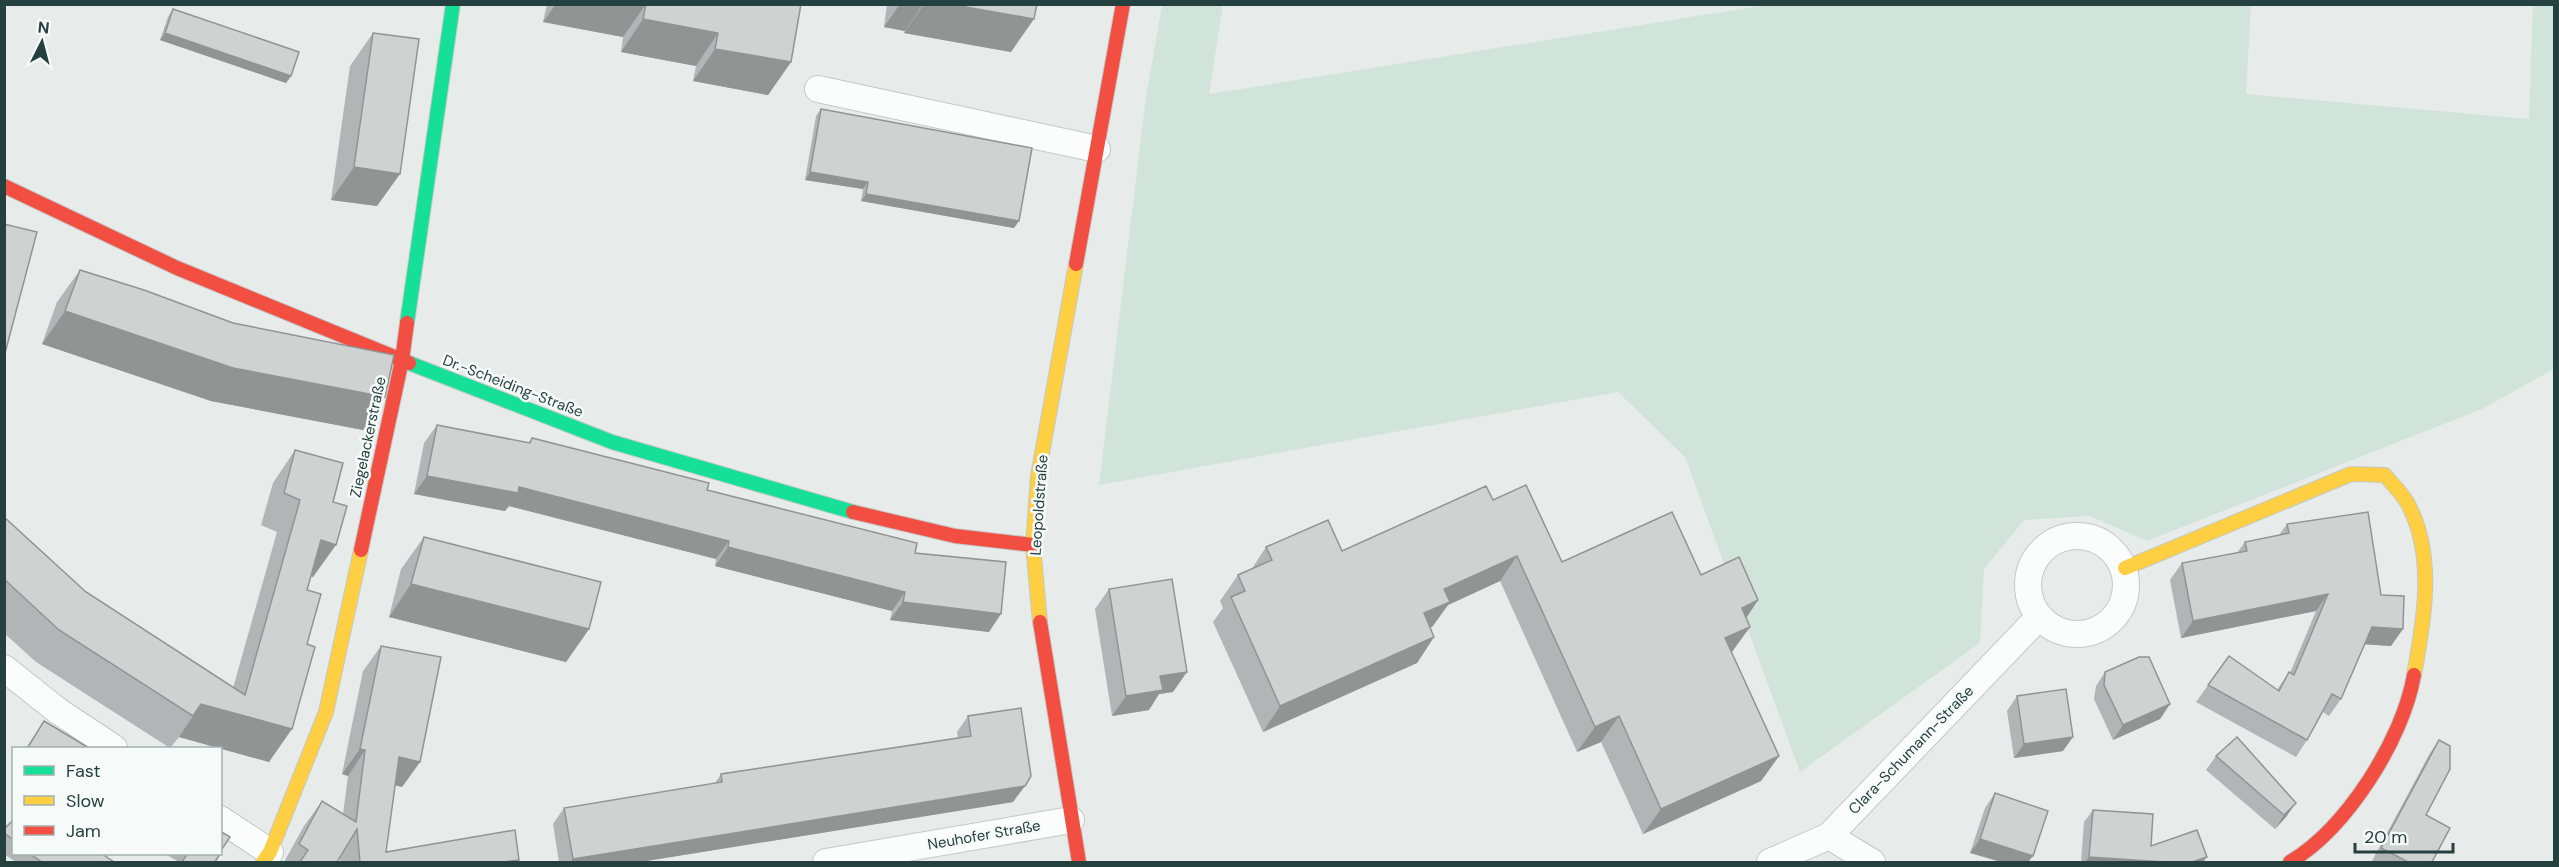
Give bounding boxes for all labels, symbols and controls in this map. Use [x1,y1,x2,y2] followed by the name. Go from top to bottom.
[12,12,72,72] north arrow
[37,17,50,39] text: N
[440,350,586,422] street label: Dr.-Scheiding-Straße
[345,375,391,499] street label: Ziegelackerstraße
[1025,454,1053,556] street label: Leopoldstraße
[1844,681,1978,819] street label: Clara-Schumann-Straße
[12,747,222,855] legend
[66,759,101,783] text: Fast
[66,789,105,813] text: Slow
[926,815,1042,855] street label: Neuhofer Straße
[2355,816,2452,854] scale bar
[66,819,101,843] text: Jam
[2364,825,2407,849] text: 20 m

